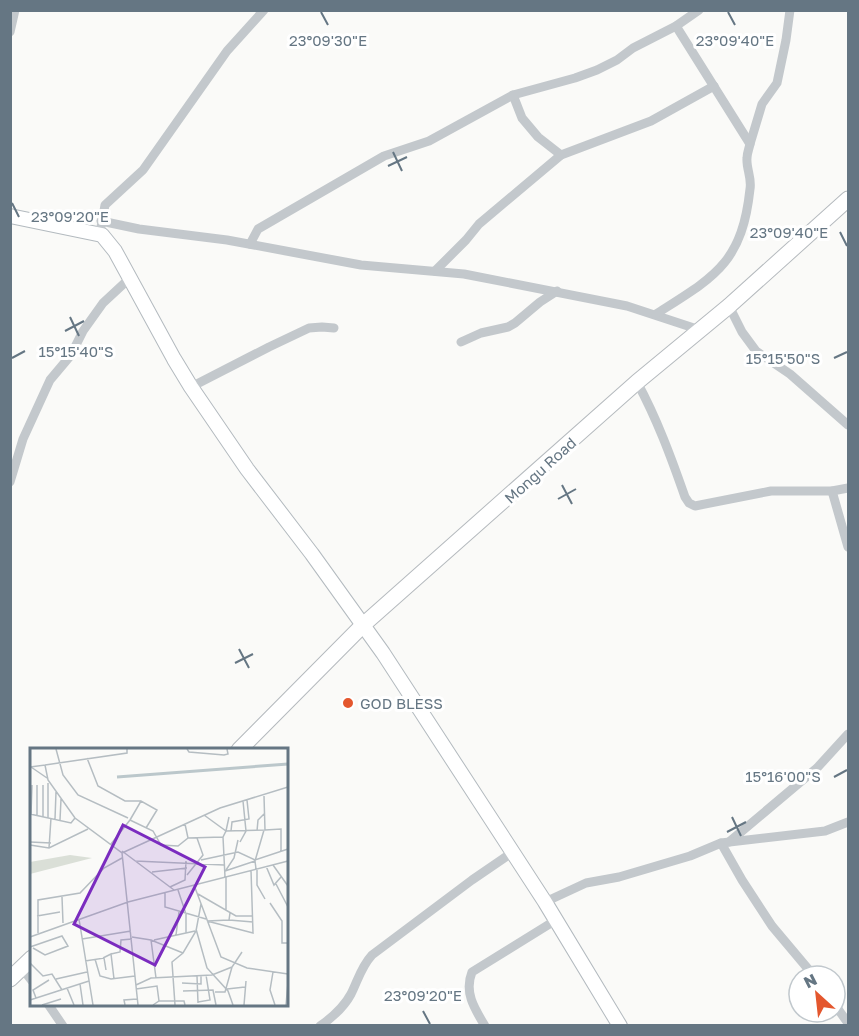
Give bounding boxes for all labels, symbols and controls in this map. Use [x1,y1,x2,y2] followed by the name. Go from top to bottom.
[289,31,367,49] text: 23°09'30"E
[696,31,774,49] text: 23°09'40"E
[31,207,109,225] text: 23°09'20"E
[750,223,828,241] text: 23°09'40"E
[38,342,114,360] text: 15°15'40"S
[746,349,820,367] text: 15°15'50"S
[501,433,579,507] street label: Mongu Road
[360,694,443,712] place label: GOD BLESS
[341,696,355,710] marker: GOD BLESS
[30,748,288,1006] inset map
[745,767,821,785] text: 15°16'00"S
[787,964,847,1024] north arrow
[800,969,820,992] text: N
[384,986,462,1004] text: 23°09'20"E

